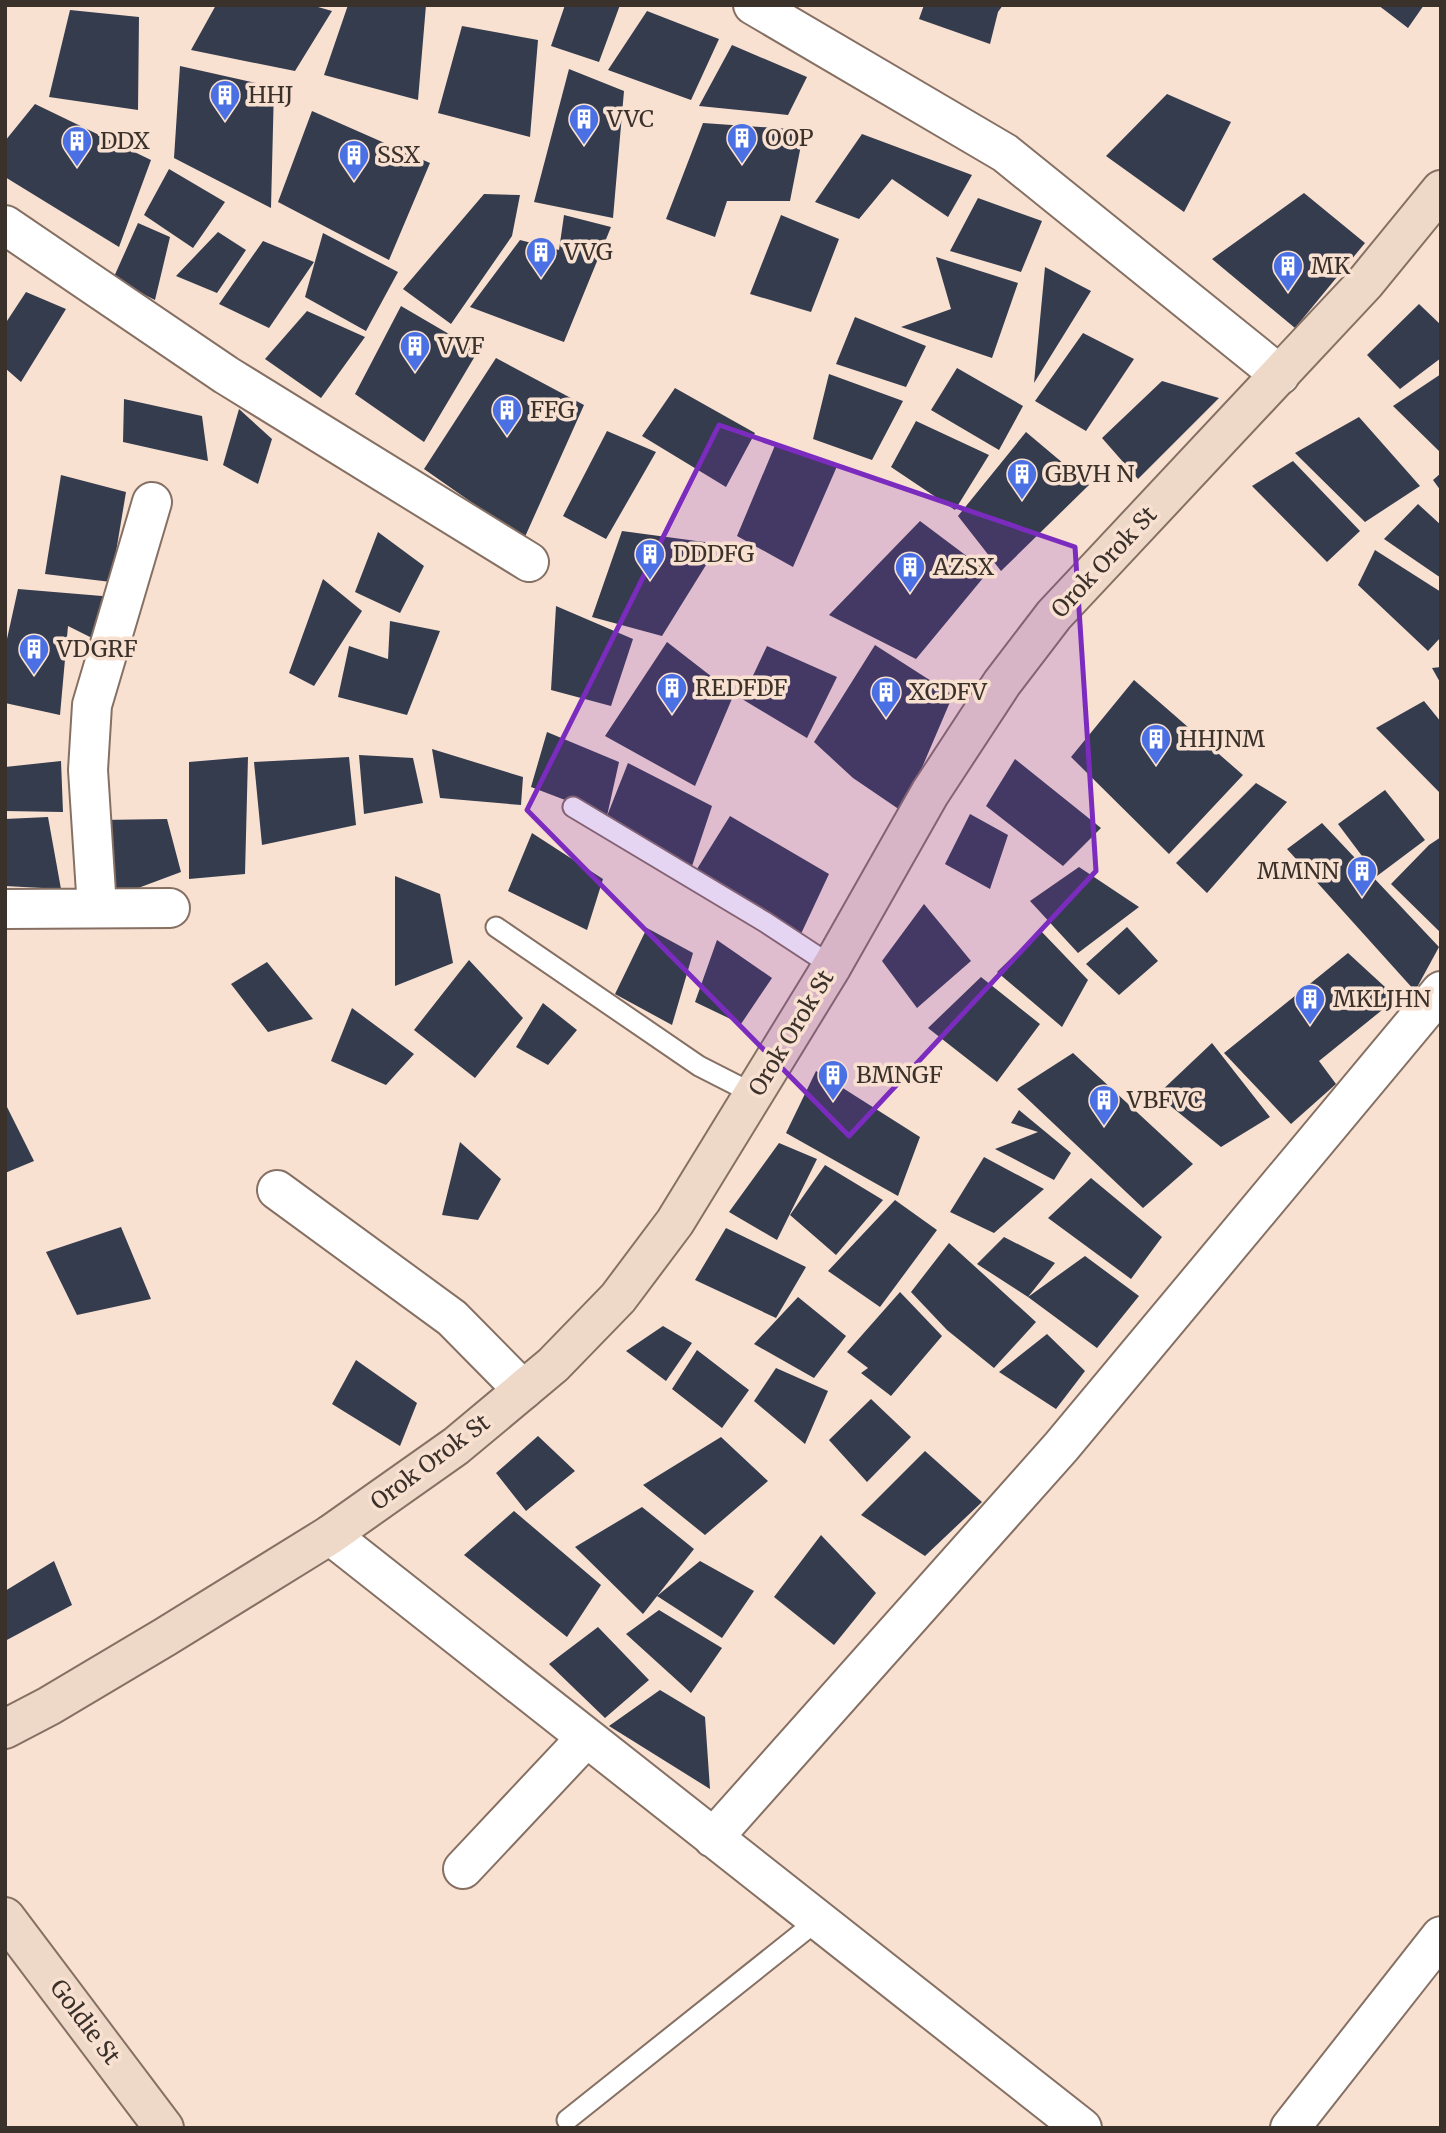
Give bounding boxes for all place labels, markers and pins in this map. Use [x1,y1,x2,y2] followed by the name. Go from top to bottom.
[208,78,242,122] building icon: HHJ
[248,80,293,109] place label: HHJ
[567,102,601,146] building icon: VVC
[606,104,654,133] place label: VVC
[725,121,759,165] building icon: OOP
[765,123,814,152] place label: OOP
[60,124,94,168] building icon: DDX
[100,126,150,155] place label: DDX
[337,138,371,182] building icon: SSX
[377,140,421,169] place label: SSX
[524,235,558,279] building icon: VVG
[563,237,613,266] place label: VVG
[1271,249,1305,293] building icon: MK
[1311,251,1351,280] place label: MK
[398,329,432,373] building icon: VVF
[437,331,485,360] place label: VVF
[490,393,524,437] building icon: FFG
[530,395,575,424] place label: FFG
[1005,457,1039,501] building icon: GBVH N
[1045,459,1134,488] place label: GBVH N
[633,537,667,581] building icon: DDDFG
[673,539,754,568] place label: DDDFG
[893,550,927,594] building icon: AZSX
[932,552,995,581] place label: AZSX
[17,632,51,676] building icon: VDGRF
[56,634,138,663] place label: VDGRF
[655,671,689,715] building icon: REDFDF
[695,673,787,702] place label: REDFDF
[869,675,903,719] building icon: XCDFV
[909,677,987,706] place label: XCDFV
[1139,722,1173,766] building icon: HHJNM
[1179,724,1265,753] place label: HHJNM
[1345,854,1379,898] building icon: MMNN
[1257,856,1339,885] place label: MMNN
[1293,982,1327,1026] building icon: MKLJHN
[1333,984,1431,1013] place label: MKLJHN
[816,1058,850,1102] building icon: BMNGF
[856,1060,943,1089] place label: BMNGF
[1087,1083,1121,1127] building icon: VBFVC
[1126,1085,1203,1114] place label: VBFVC

